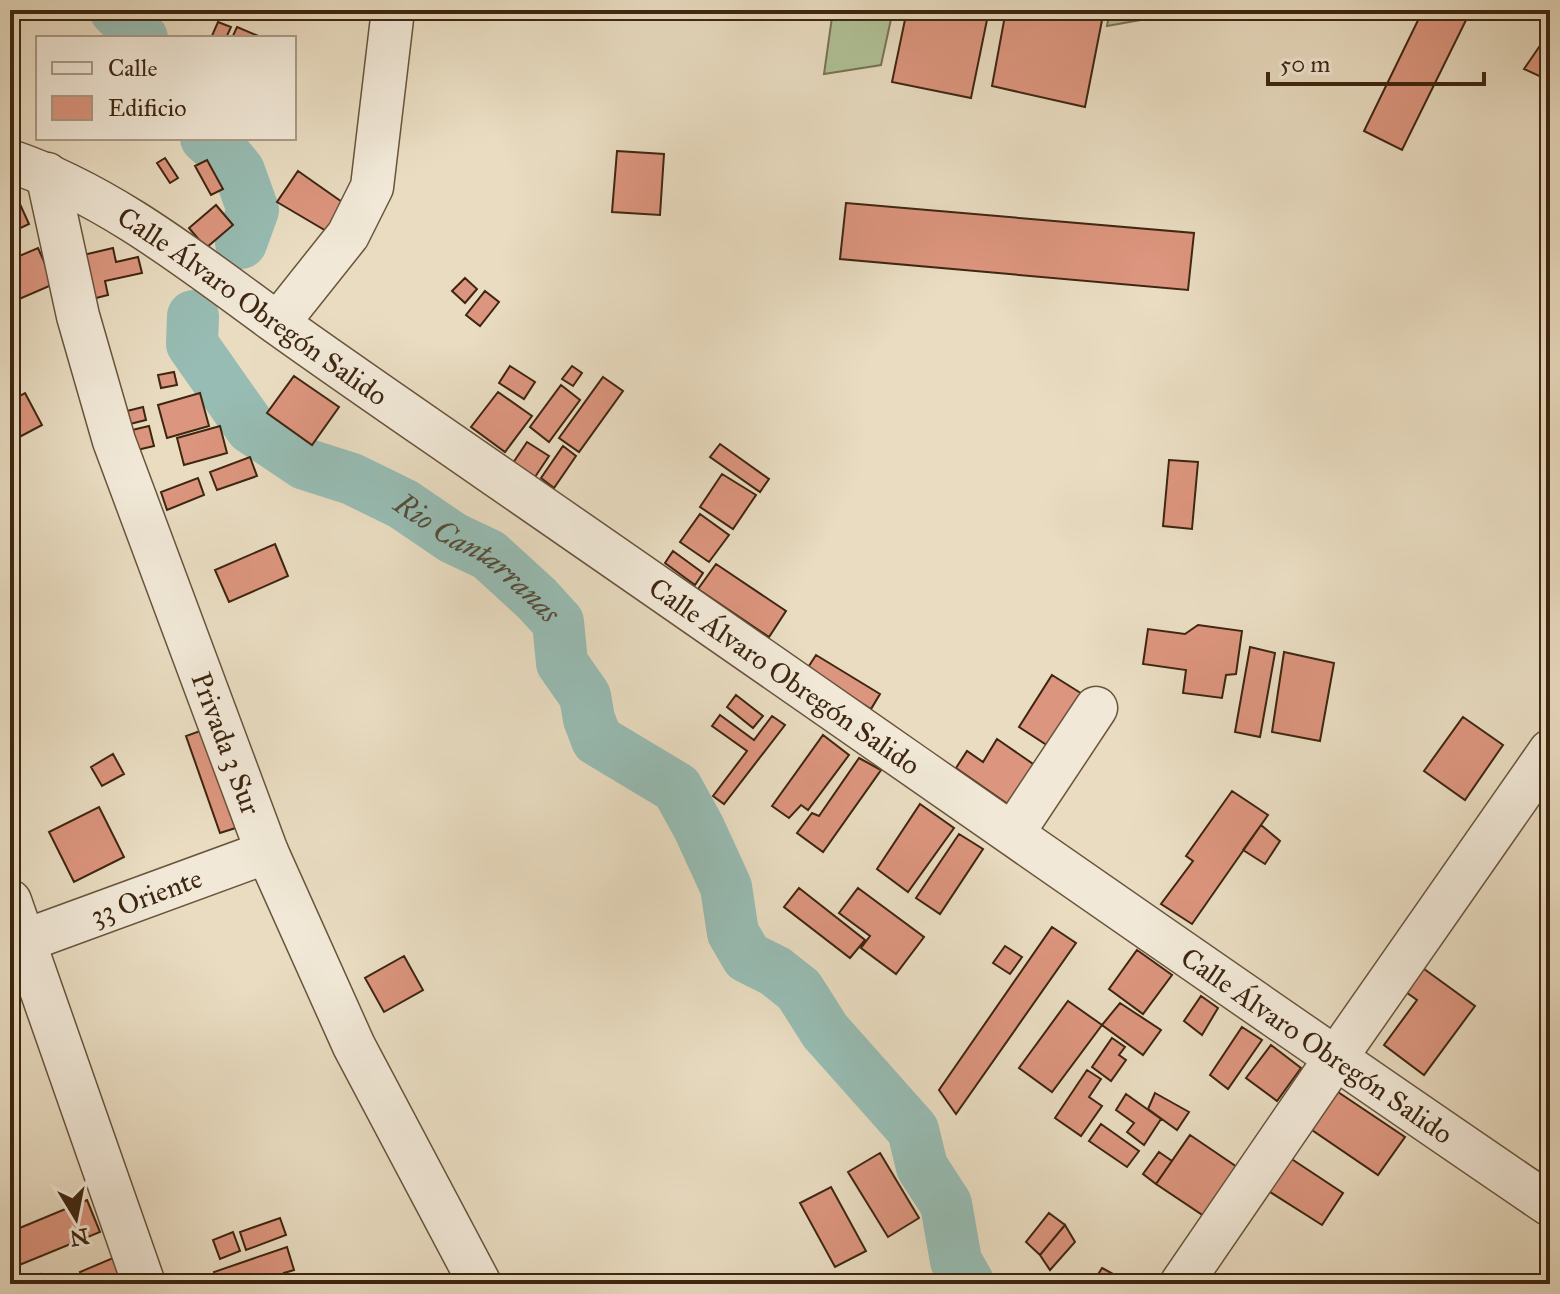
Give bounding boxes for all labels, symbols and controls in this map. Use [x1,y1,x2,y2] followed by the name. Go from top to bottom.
[36,36,296,140] legend
[1268,36,1484,86] scale bar
[1280,49,1330,79] text: 50 m
[108,53,157,83] text: Calle
[108,93,187,123] text: Edificio
[111,199,395,413] street label: Calle Álvaro Obregón Salido
[387,485,569,631] water label: Rio Cantarranas
[642,570,927,783] street label: Calle Álvaro Obregón Salido
[184,667,269,820] street label: Privada 3 Sur
[86,860,207,933] street label: 33 Oriente
[1174,940,1460,1152] street label: Calle Álvaro Obregón Salido
[36,1178,116,1258] north arrow
[68,1222,91,1252] text: N

